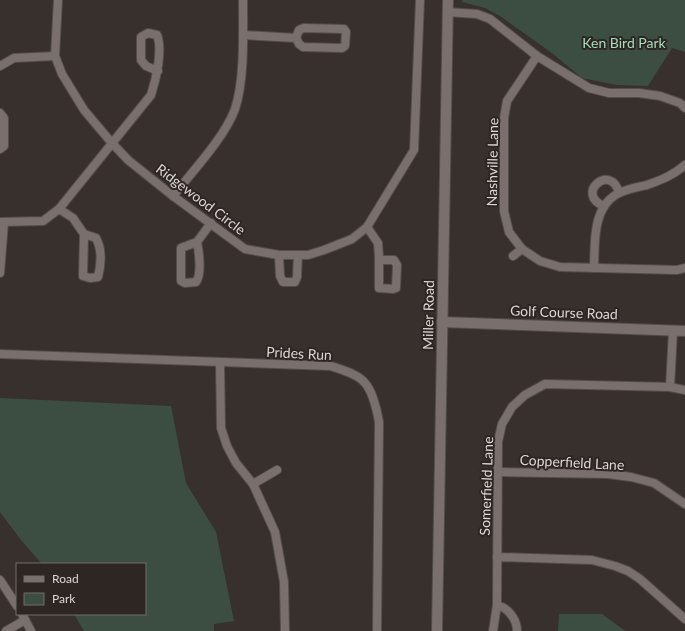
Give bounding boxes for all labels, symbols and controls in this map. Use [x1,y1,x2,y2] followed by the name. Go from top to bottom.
[582,34,667,51] park label: Ken Bird Park
[483,118,501,206] street label: Nashville Lane
[153,160,249,238] street label: Ridgewood Circle
[419,280,437,350] street label: Miller Road
[510,302,618,322] street label: Golf Course Road
[266,343,332,363] street label: Prides Run
[476,436,496,536] street label: Somerfield Lane
[519,451,625,473] street label: Copperfield Lane
[16,563,146,615] legend
[52,571,79,586] text: Road
[52,591,76,606] text: Park

